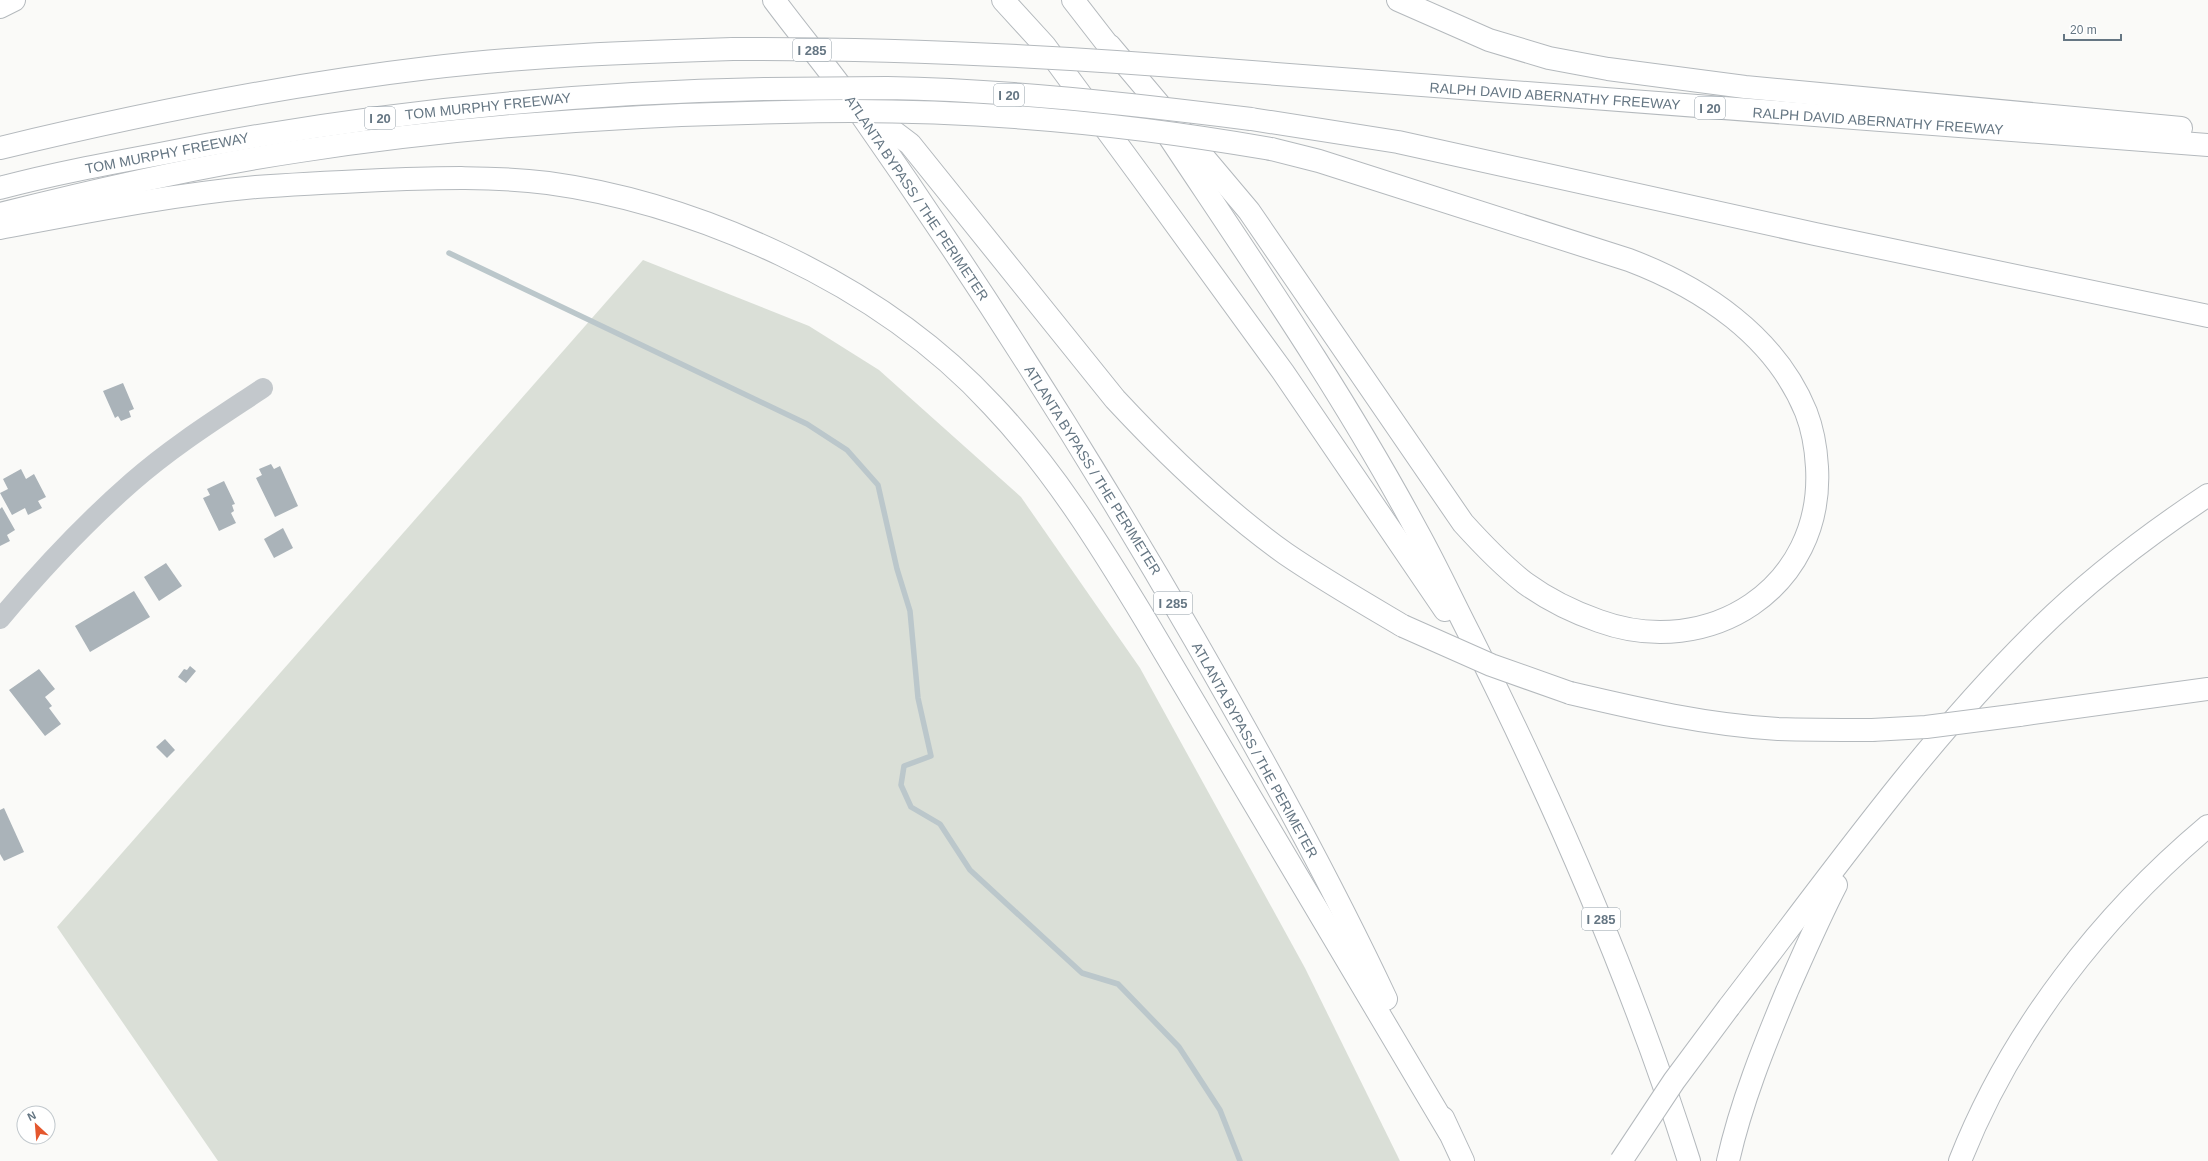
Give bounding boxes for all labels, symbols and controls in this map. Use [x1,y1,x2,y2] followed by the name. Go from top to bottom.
[2064,16,2121,42] scale bar
[2070,23,2097,37] text: 20 m
[793,39,831,61] road number: I 285
[1429,79,1682,113] street label: RALPH DAVID ABERNATHY FREEWAY
[994,84,1024,106] road number: I 20
[404,89,572,123] street label: TOM MURPHY FREEWAY
[842,92,992,304] street label: ATLANTA BYPASS / THE PERIMETER
[1695,97,1725,119] road number: I 20
[1752,104,2005,138] street label: RALPH DAVID ABERNATHY FREEWAY
[365,107,395,129] road number: I 20
[84,129,251,177] street label: TOM MURPHY FREEWAY
[1022,362,1164,578] street label: ATLANTA BYPASS / THE PERIMETER
[1154,592,1192,614] road number: I 285
[1189,639,1321,861] street label: ATLANTA BYPASS / THE PERIMETER
[1582,908,1620,930] road number: I 285
[16,1105,56,1145] north arrow
[25,1109,38,1123] text: N

